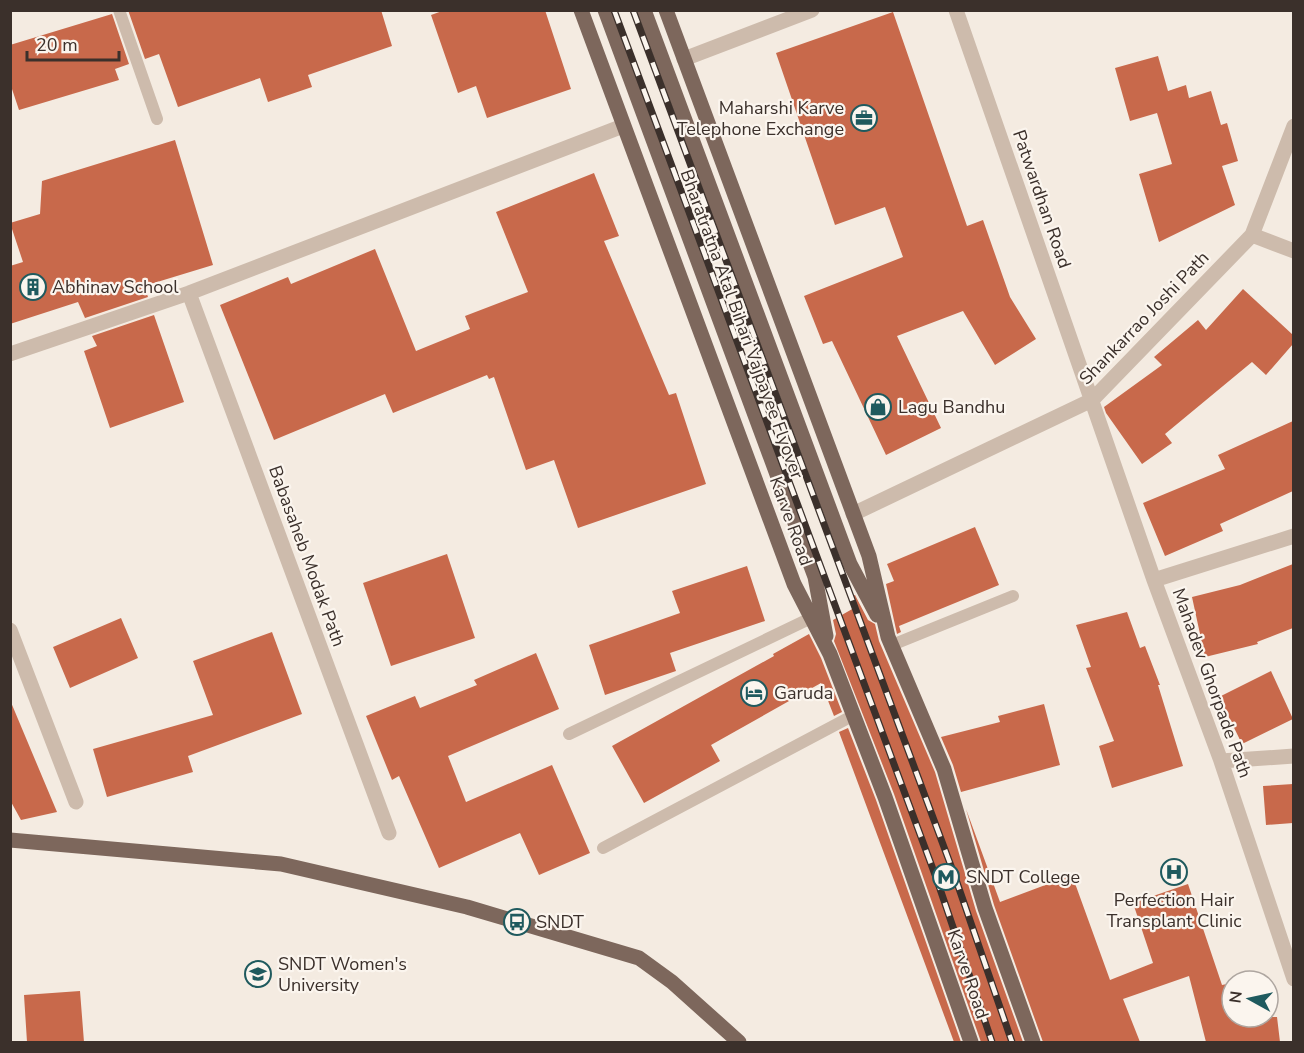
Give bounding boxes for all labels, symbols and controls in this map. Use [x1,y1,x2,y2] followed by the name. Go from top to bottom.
[27,24,118,62] scale bar
[36,33,78,57] text: 20 m
[677,96,844,141] place label: Maharshi Karve Telephone Exchange
[849,103,879,133] office icon: Maharshi Karve Telephone Exchange
[1007,127,1077,271] street label: Patwardhan Road
[675,166,810,483] street label: Bharatratna Atal Bihari Vajpayee Flyover
[1074,246,1214,390] street label: Shankarrao Joshi Path
[18,272,48,302] building icon: Abhinav School
[52,275,179,299] place label: Abhinav School
[863,392,893,422] shop icon: Lagu Bandhu
[898,395,1005,419] place label: Lagu Bandhu
[263,462,351,650] street label: Babasaheb Modak Path
[764,473,818,569] street label: Karve Road
[1167,585,1257,781] street label: Mahadev Ghorpade Path
[739,678,769,708] hotel icon: Garuda
[774,681,833,705] place label: Garuda
[1159,857,1189,887] hospital icon: Perfection Hair Transplant Clinic
[931,862,961,892] metro station icon: SNDT College
[966,865,1080,889] place label: SNDT College
[1106,888,1242,933] place label: Perfection Hair Transplant Clinic
[502,907,532,937] bus stop icon: SNDT
[536,910,584,934] place label: SNDT
[942,926,994,1022] street label: Karve Road
[278,952,407,997] place label: SNDT Women's University
[243,959,273,989] school or university icon: SNDT Women's University
[1220,969,1280,1029] north arrow
[1224,990,1248,1005] text: N

